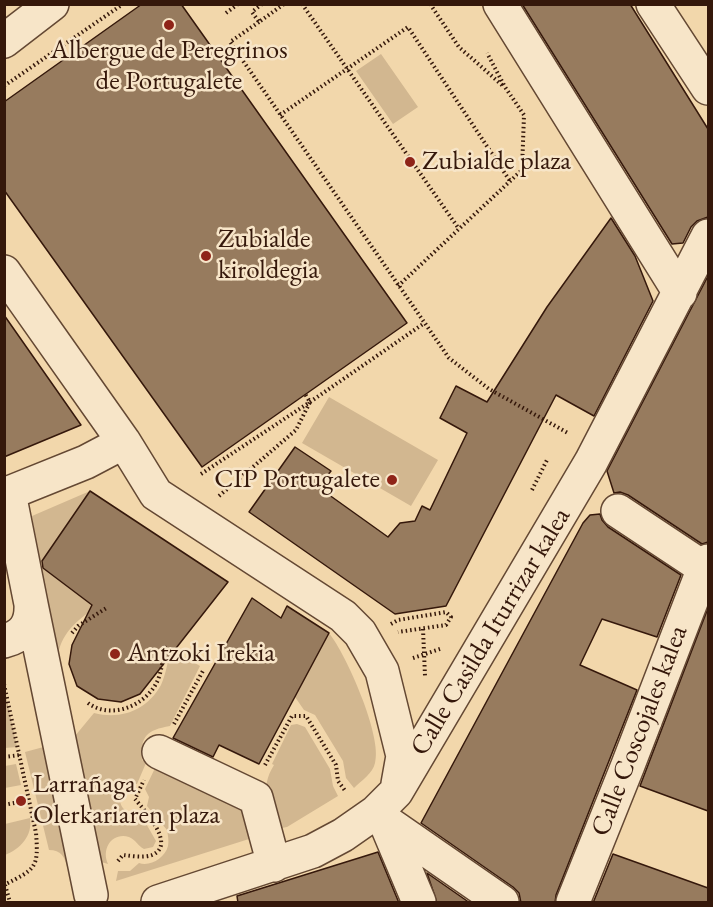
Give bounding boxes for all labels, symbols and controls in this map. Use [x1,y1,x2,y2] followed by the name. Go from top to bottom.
[162,18,176,32] marker: Albergue de Peregrinos de Portugalete
[50,35,288,98] place label: Albergue de Peregrinos de Portugalete
[422,146,571,178] place label: Zubialde plaza
[403,155,417,169] marker: Zubialde plaza
[218,224,319,287] place label: Zubialde kiroldegia
[199,249,213,263] marker: Zubialde kiroldegia
[214,464,380,496] place label: CIP Portugalete
[385,473,399,487] marker: CIP Portugalete
[404,502,578,762] street label: Calle Casilda Iturrizar kalea
[585,621,695,841] street label: Calle Coscojales kalea
[127,638,275,670] place label: Antzoki Irekia
[108,647,122,661] marker: Antzoki Irekia
[33,769,220,832] place label: Larrañaga Olerkariaren plaza
[14,794,28,808] marker: Larrañaga Olerkariaren plaza

